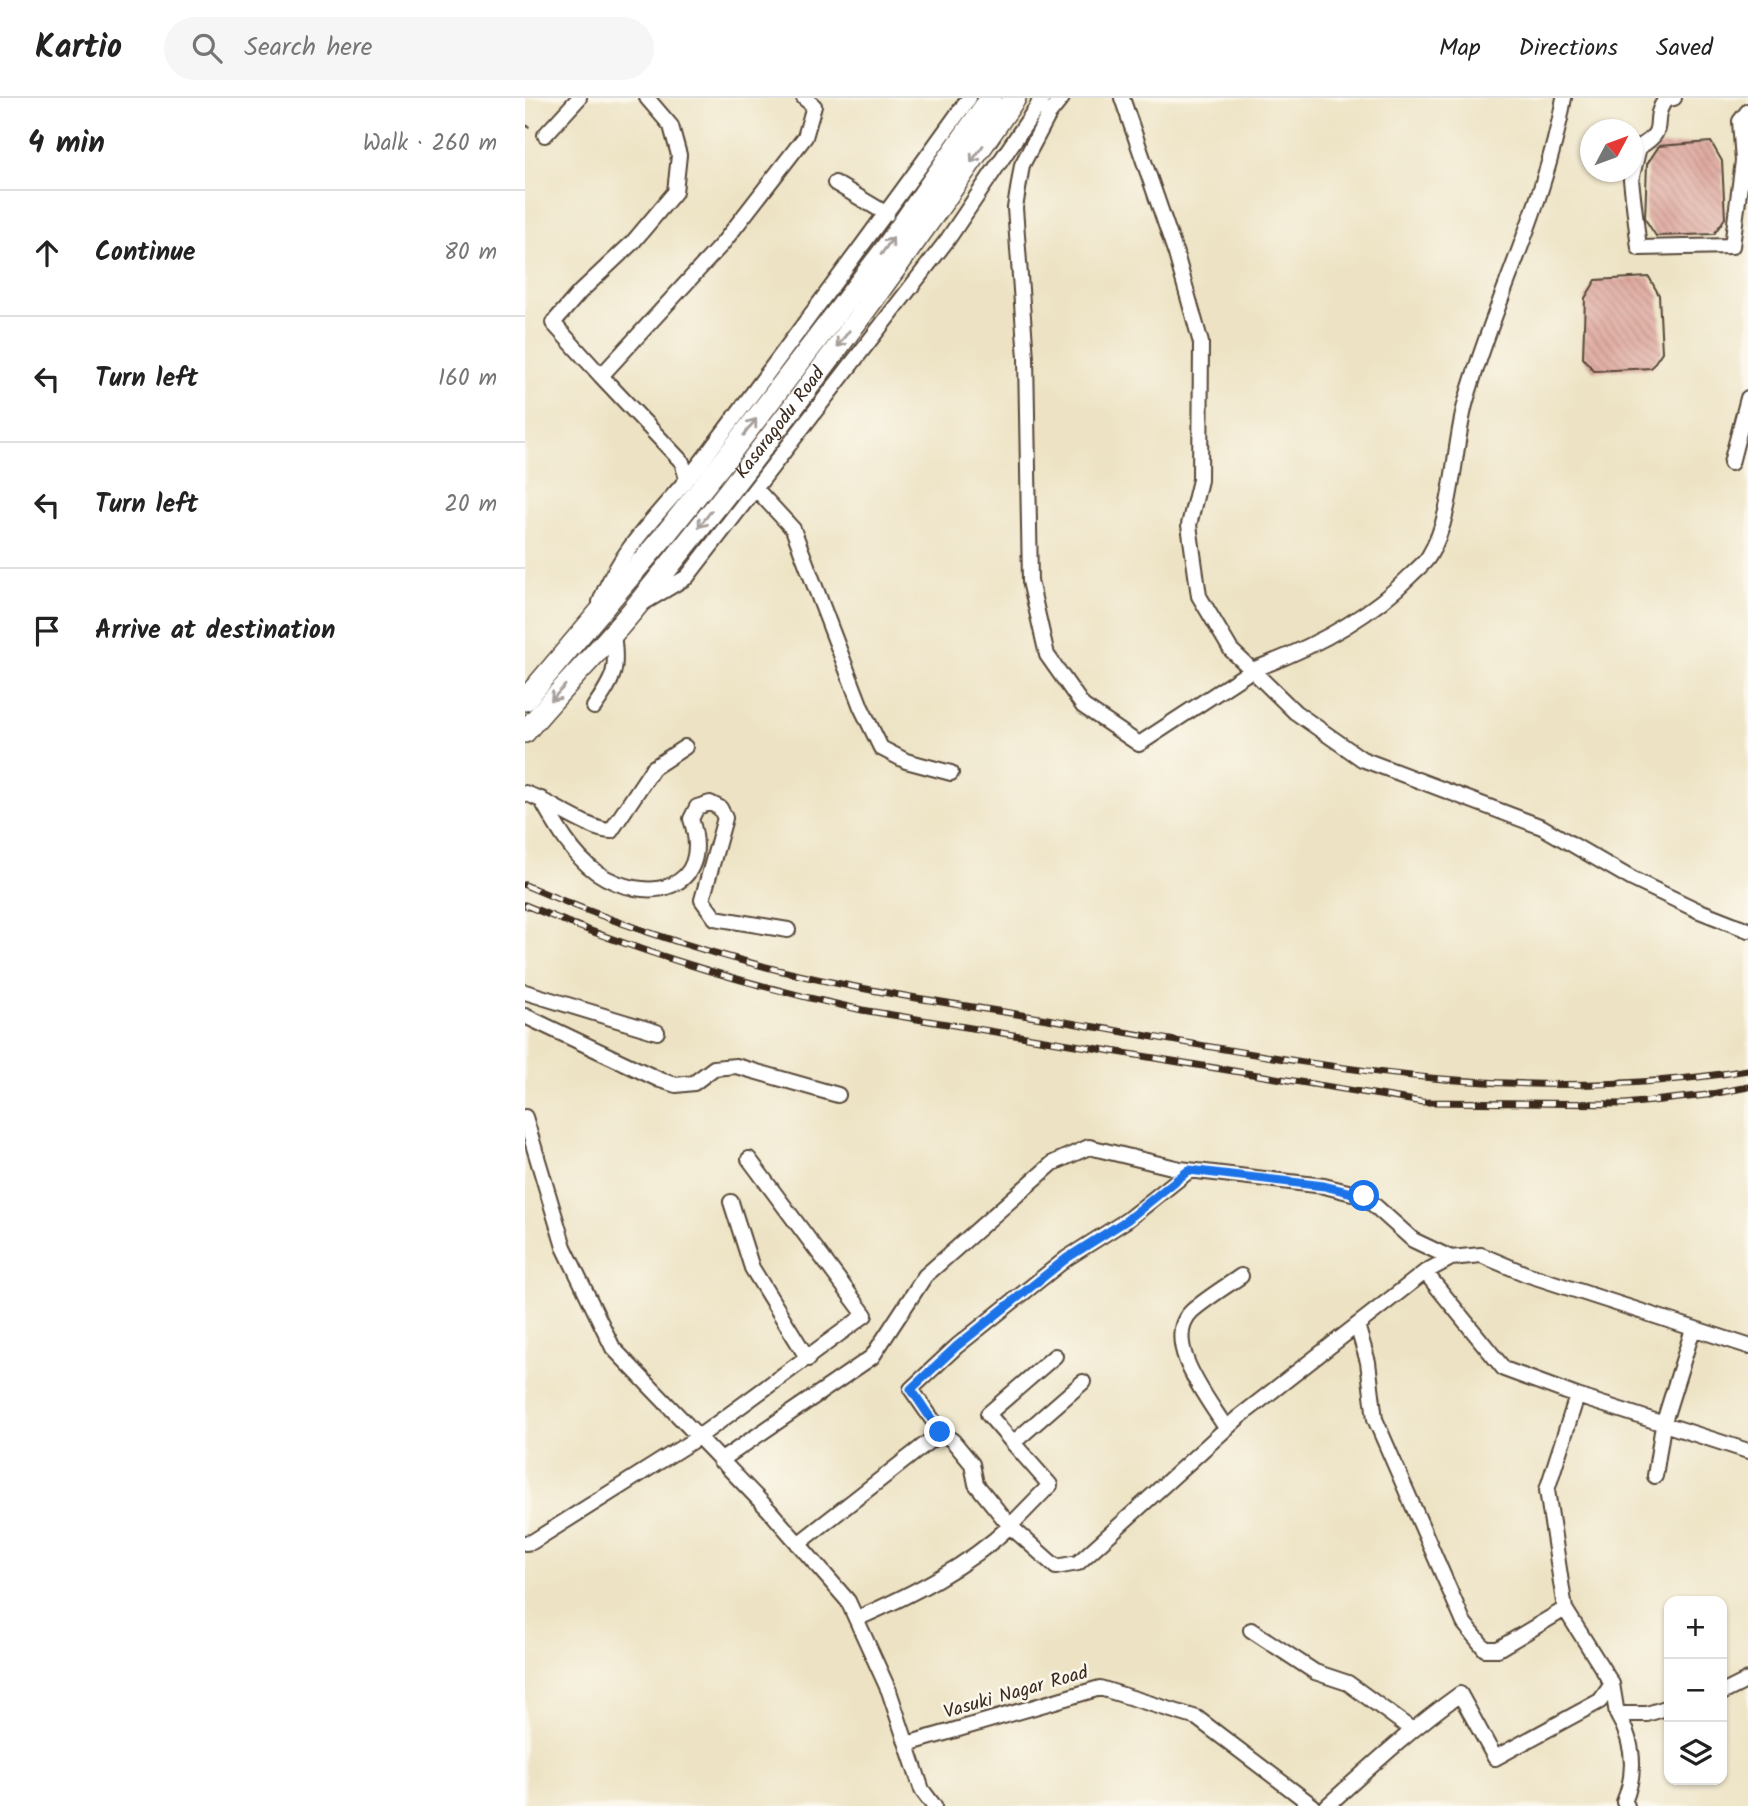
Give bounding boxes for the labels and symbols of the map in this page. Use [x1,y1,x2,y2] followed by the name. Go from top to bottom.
[1580,119,1643,182] north arrow
[970,144,984,163] one-way arrow
[880,237,895,256] one-way arrow
[836,329,851,347] one-way arrow
[728,360,833,486] street label: Kasaragodu Road
[742,418,757,437] one-way arrow
[697,509,712,528] one-way arrow
[550,684,567,701] one-way arrow
[1348,1180,1379,1211] route start
[924,1416,955,1447] route end
[940,1658,1092,1728] street label: Vasuki Nagar Road

